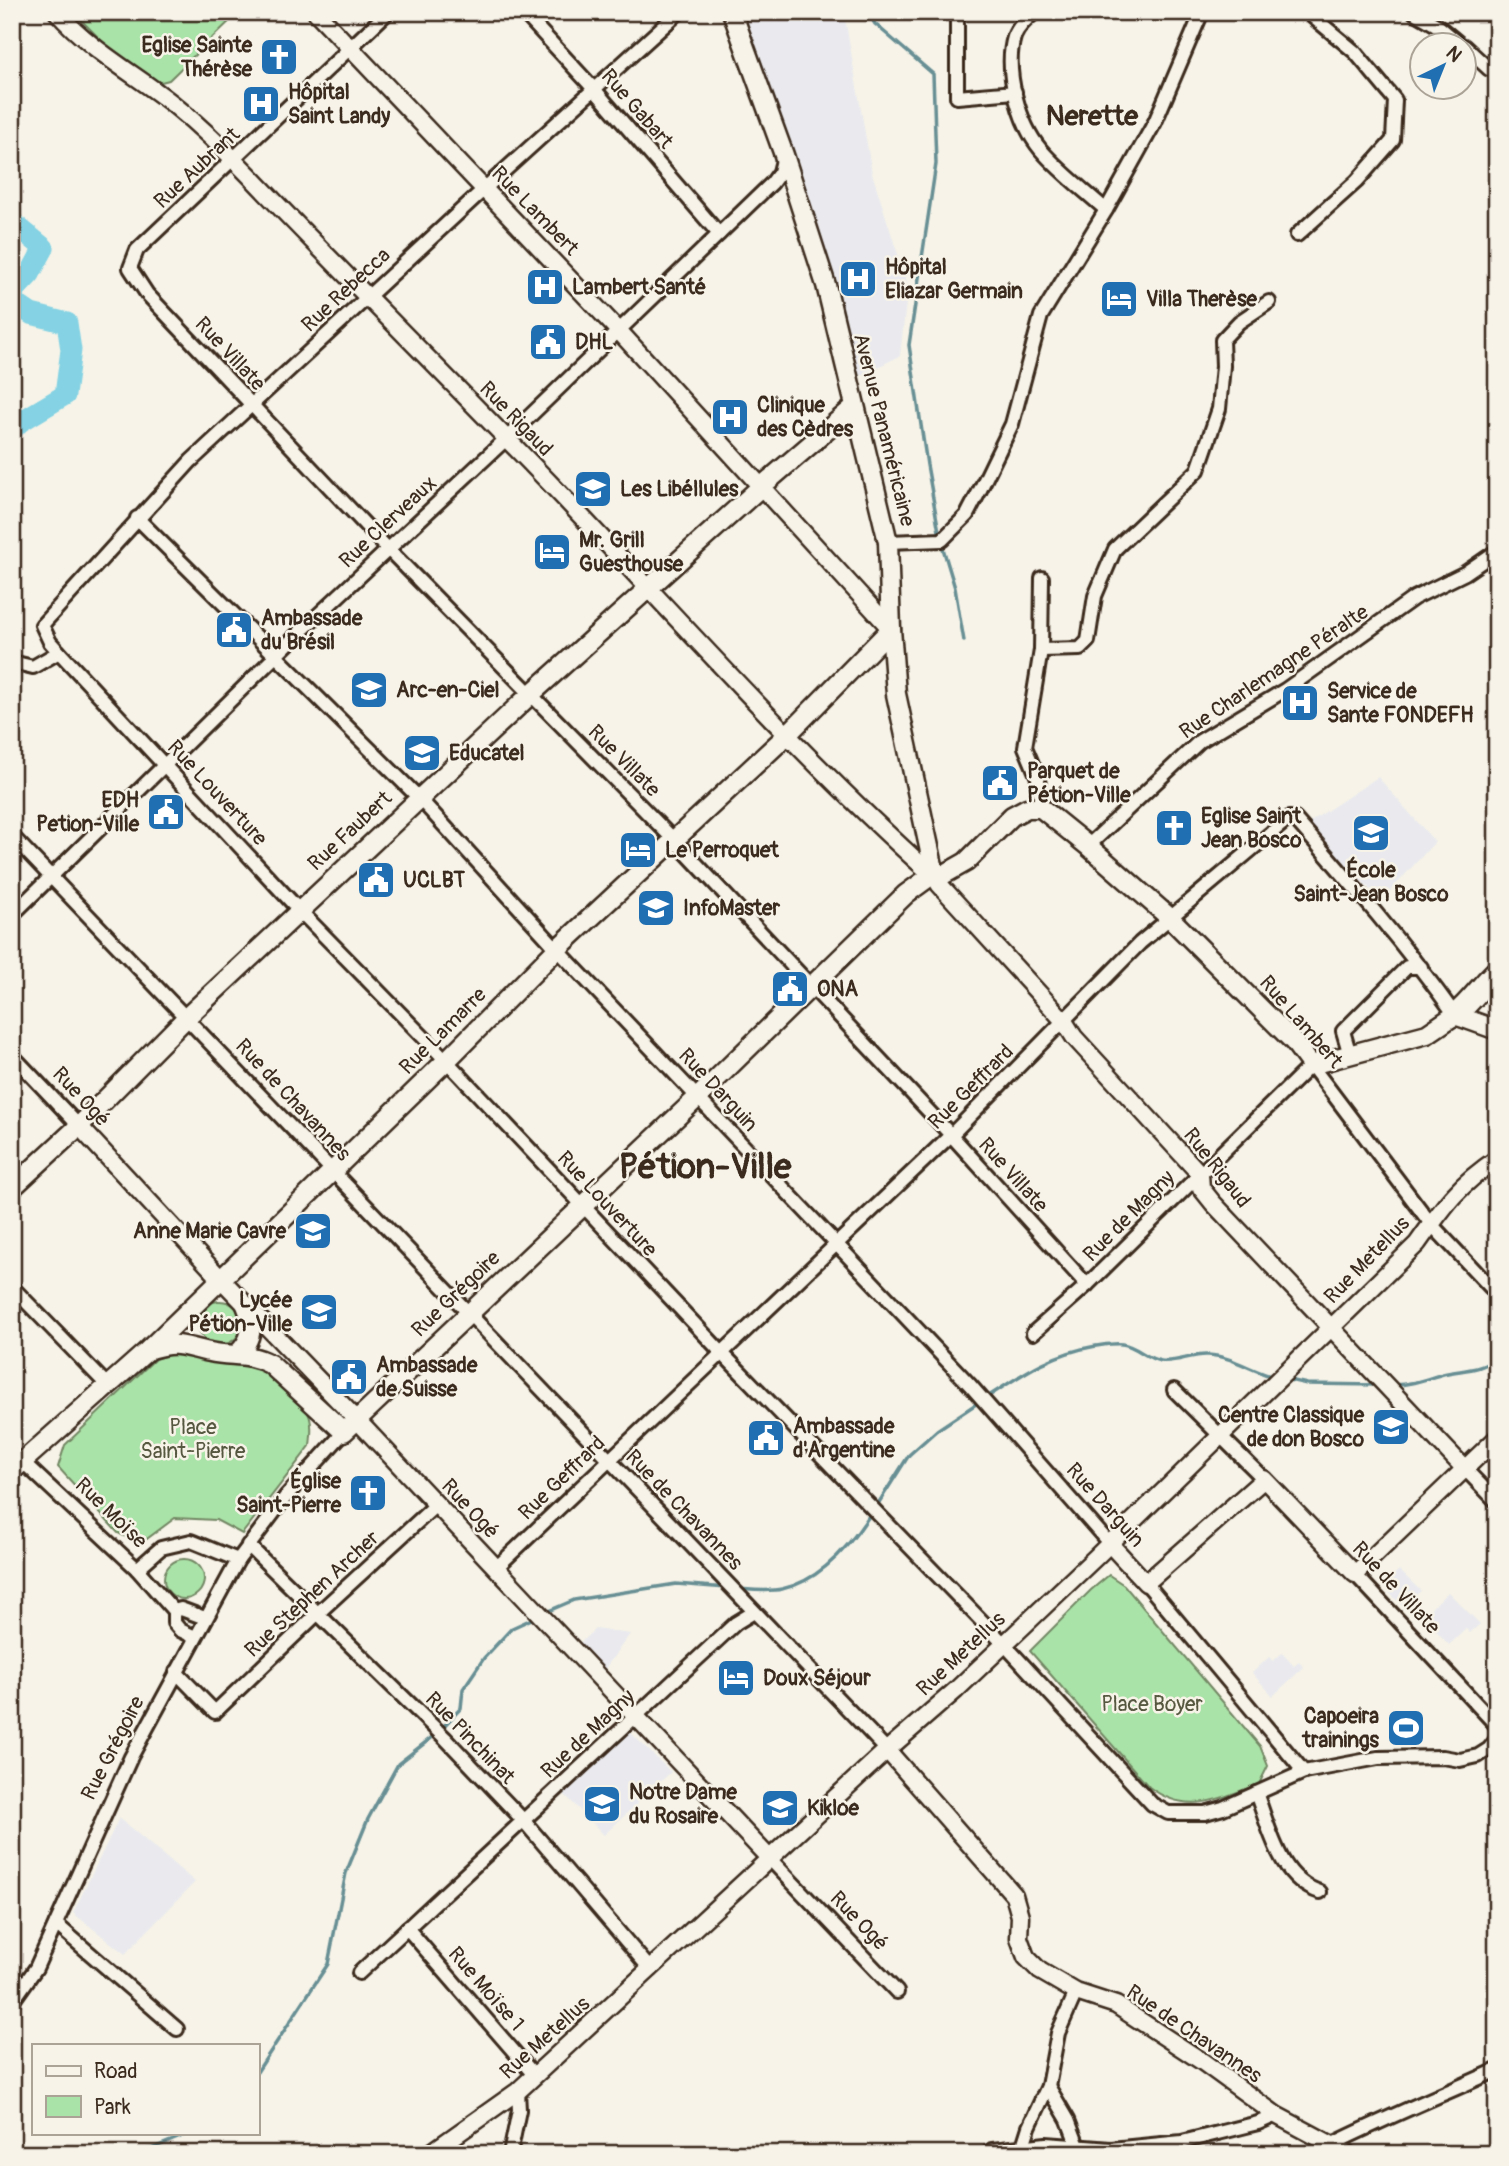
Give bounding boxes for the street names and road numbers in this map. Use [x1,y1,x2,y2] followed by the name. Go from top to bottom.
[595,63,679,155] street label: Rue Gabart
[148,121,246,215] street label: Rue Aubrant
[486,160,585,262] street label: Rue Lambert
[296,242,396,338] street label: Rue Rebecca
[189,311,272,397] street label: Rue Villate
[847,331,921,530] street label: Avenue Panaméricaine
[474,376,558,462] street label: Rue Rigaud
[334,470,442,574] street label: Rue Clerveaux
[1174,598,1374,745] street label: Rue Charlemagne Péralte
[582,719,666,803] street label: Rue Villate
[161,734,273,852] street label: Rue Louverture
[302,785,398,877] street label: Rue Faubert
[1253,970,1349,1074] street label: Rue Lambert
[394,981,493,1080] street label: Rue Lamarre
[229,1033,357,1167] street label: Rue de Chavannes
[922,1038,1020,1136] street label: Rue Geffrard
[672,1043,764,1137] street label: Rue Darguin
[46,1061,116,1133] street label: Rue Ogé
[1177,1123,1257,1213] street label: Rue Rigaud
[972,1132,1054,1219] street label: Rue Villate
[551,1145,663,1263] street label: Rue Louverture
[1077,1164,1181,1268] street label: Rue de Magny
[1318,1210,1416,1310] street label: Rue Metellus
[406,1245,507,1343] street label: Rue Grégoire
[513,1430,611,1526] street label: Rue Geffrard
[620,1444,749,1577] street label: Rue de Chavannes
[1060,1457,1150,1553] street label: Rue Darguin
[69,1472,153,1555] street label: Rue Moïse
[435,1473,505,1545] street label: Rue Ogé
[239,1524,385,1663] street label: Rue Stephen Archer
[1346,1536,1446,1641] street label: Rue de Villate
[911,1606,1012,1702] street label: Rue Metellus
[535,1684,641,1784] street label: Rue de Magny
[419,1686,521,1790] street label: Rue Pinchinat
[75,1691,151,1805] street label: Rue Grégoire
[824,1885,894,1957] street label: Rue Ogé
[442,1941,530,2037] street label: Rue Moïse 1
[1121,1979,1267,2090] street label: Rue de Chavannes
[494,1990,596,2085] street label: Rue Metellus

